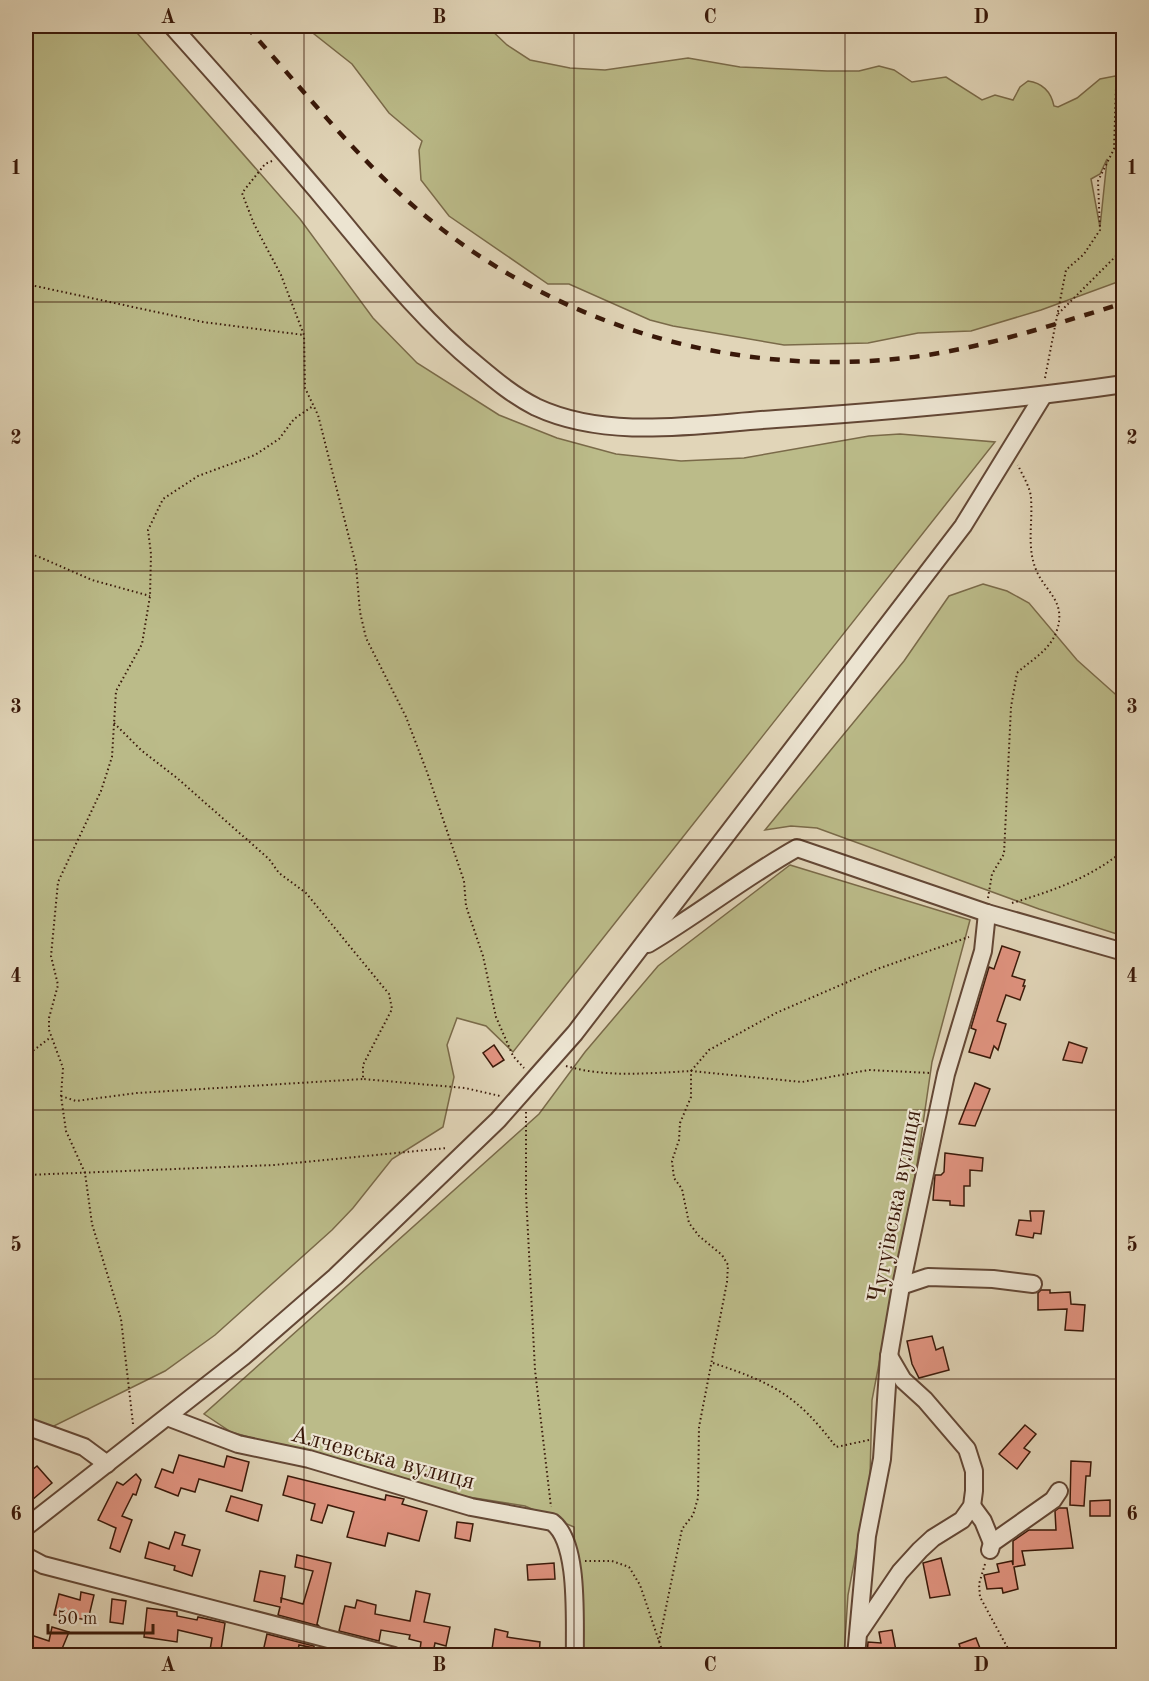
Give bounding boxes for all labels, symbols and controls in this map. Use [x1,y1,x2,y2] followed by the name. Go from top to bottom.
[160,8,176,28] text: A
[432,8,446,28] text: B
[703,8,717,28] text: C
[973,8,989,28] text: D
[10,159,22,179] text: 1
[1126,159,1138,179] text: 1
[10,429,22,449] text: 2
[1126,429,1138,449] text: 2
[10,698,22,718] text: 3
[1126,698,1138,718] text: 3
[10,967,22,987] text: 4
[1126,967,1138,987] text: 4
[865,1108,926,1305] street label: Чугуївська вулиця
[10,1235,22,1256] text: 5
[1126,1235,1138,1256] text: 5
[288,1423,477,1495] street label: Алчевська вулиця
[10,1505,22,1525] text: 6
[1126,1505,1138,1525] text: 6
[48,1597,153,1635] scale bar
[57,1610,97,1628] text: 50 m
[160,1656,176,1676] text: A
[432,1656,446,1676] text: B
[703,1656,717,1676] text: C
[973,1656,989,1676] text: D

